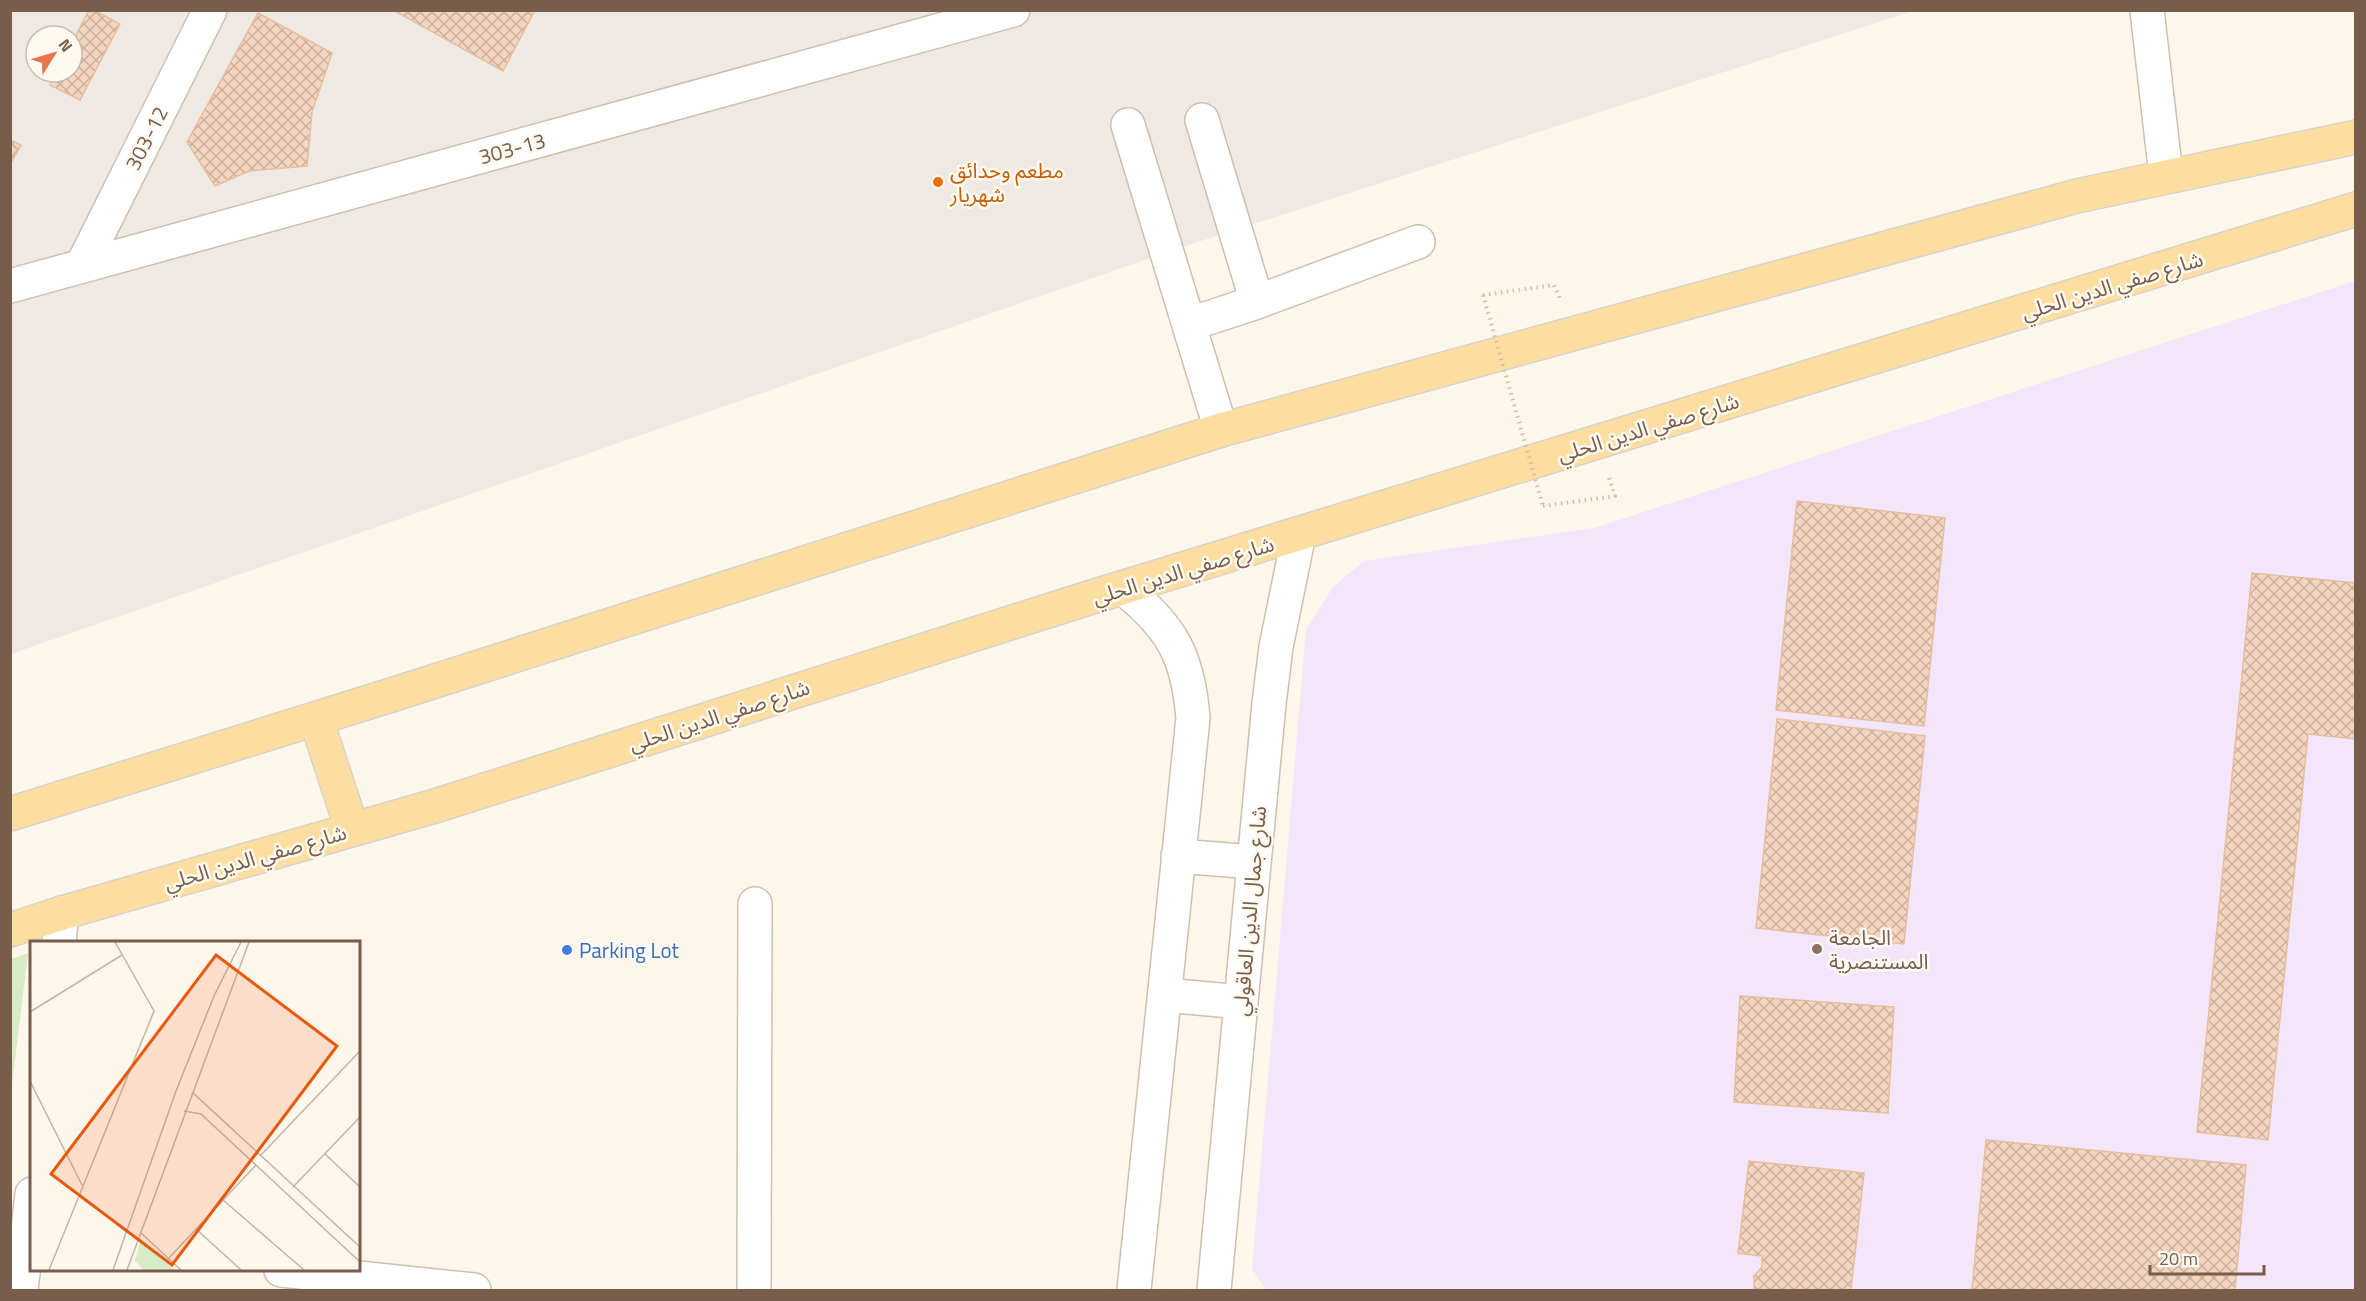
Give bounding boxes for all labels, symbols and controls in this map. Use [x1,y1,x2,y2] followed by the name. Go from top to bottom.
[24,24,84,84] north arrow
[53,33,79,57] text: N
[116,100,176,176] street label: 303-12
[475,124,549,172] street label: 303-13
[949,154,1064,210] place label: مطعم وحدائق شهريار
[931,175,945,189] marker: مطعم وحدائق شهريار
[2017,242,2207,329] street label: شارع صفي الدين الحلي
[1553,384,1743,471] street label: شارع صفي الدين الحلي
[1088,527,1278,614] street label: شارع صفي الدين الحلي
[624,671,814,760] street label: شارع صفي الدين الحلي
[1224,805,1275,1018] street label: شارع جمال الدين العاقولي
[160,816,350,899] street label: شارع صفي الدين الحلي
[1829,921,1929,977] place label: الجامعة المستنصرية
[579,934,679,966] place label: Parking Lot
[30,941,360,1271] inset map
[1810,942,1824,956] marker: الجامعة المستنصرية
[560,943,574,957] marker: Parking Lot
[2150,1238,2264,1276] scale bar
[2159,1245,2198,1272] text: 20 m

